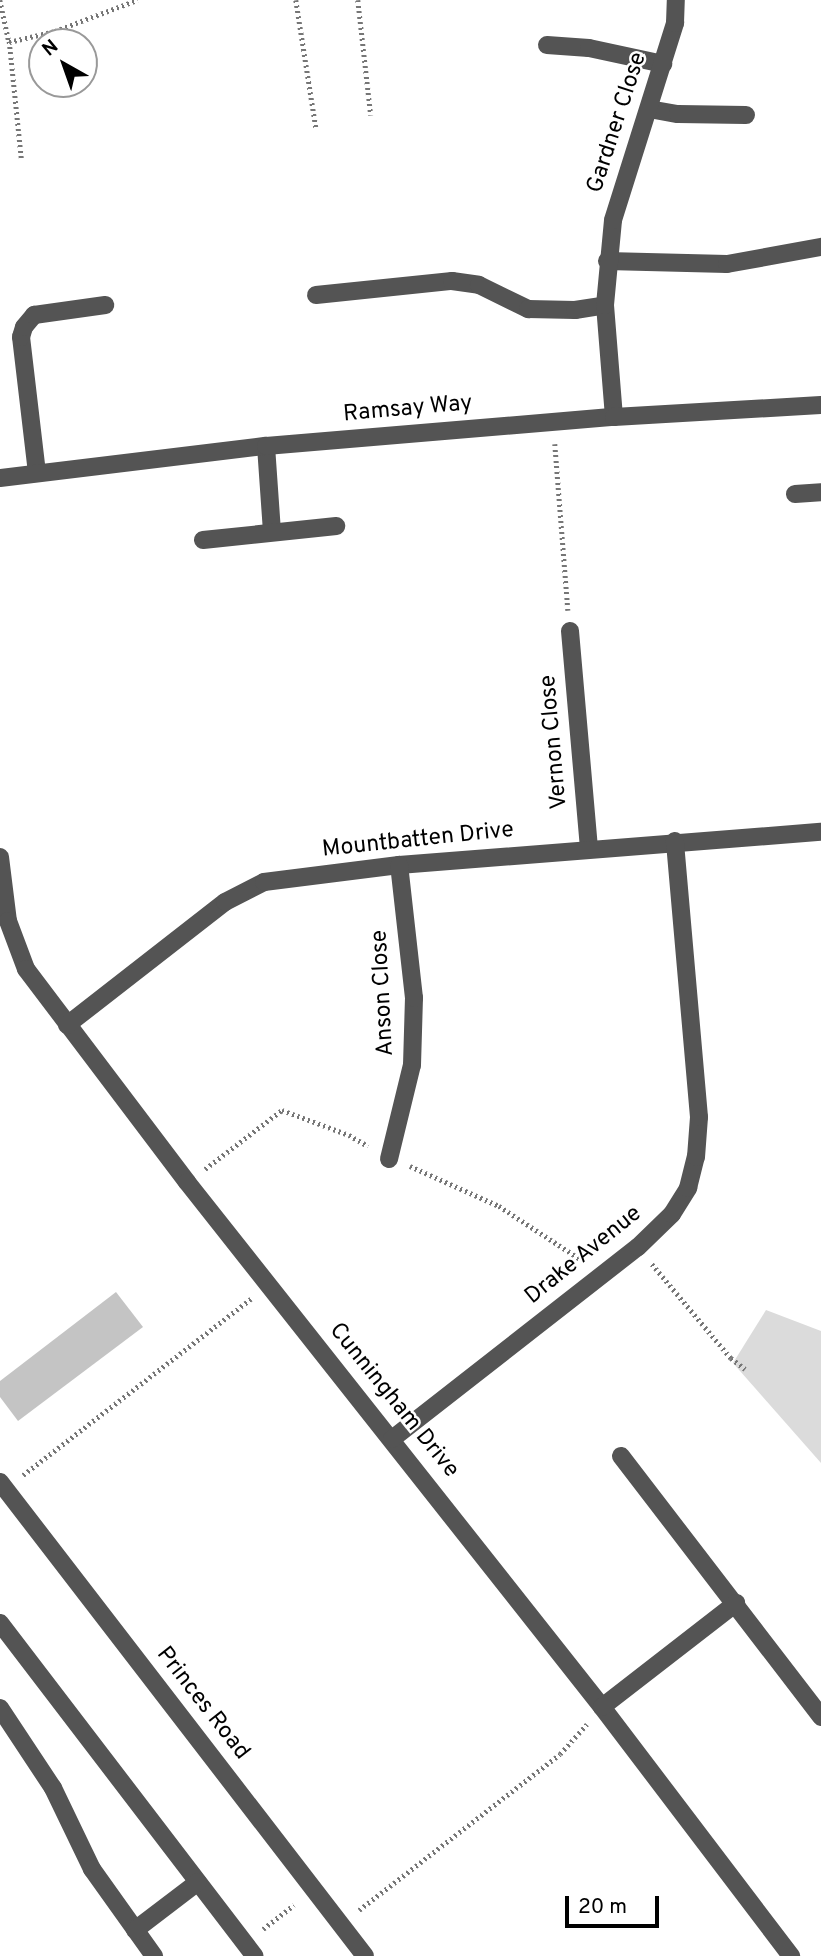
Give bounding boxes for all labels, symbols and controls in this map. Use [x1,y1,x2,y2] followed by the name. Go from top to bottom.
[28,28,98,98] north arrow
[38,35,64,62] text: N
[582,49,654,197] street label: Gardner Close
[342,391,474,429] street label: Ramsay Way
[535,674,575,810] street label: Vernon Close
[321,817,515,865] street label: Mountbatten Drive
[367,929,401,1057] street label: Anson Close
[520,1200,648,1312] street label: Drake Avenue
[322,1318,464,1484] street label: Cunningham Drive
[149,1642,255,1766] street label: Princes Road
[569,1882,664,1926] scale bar
[578,1894,627,1921] text: 20 m

